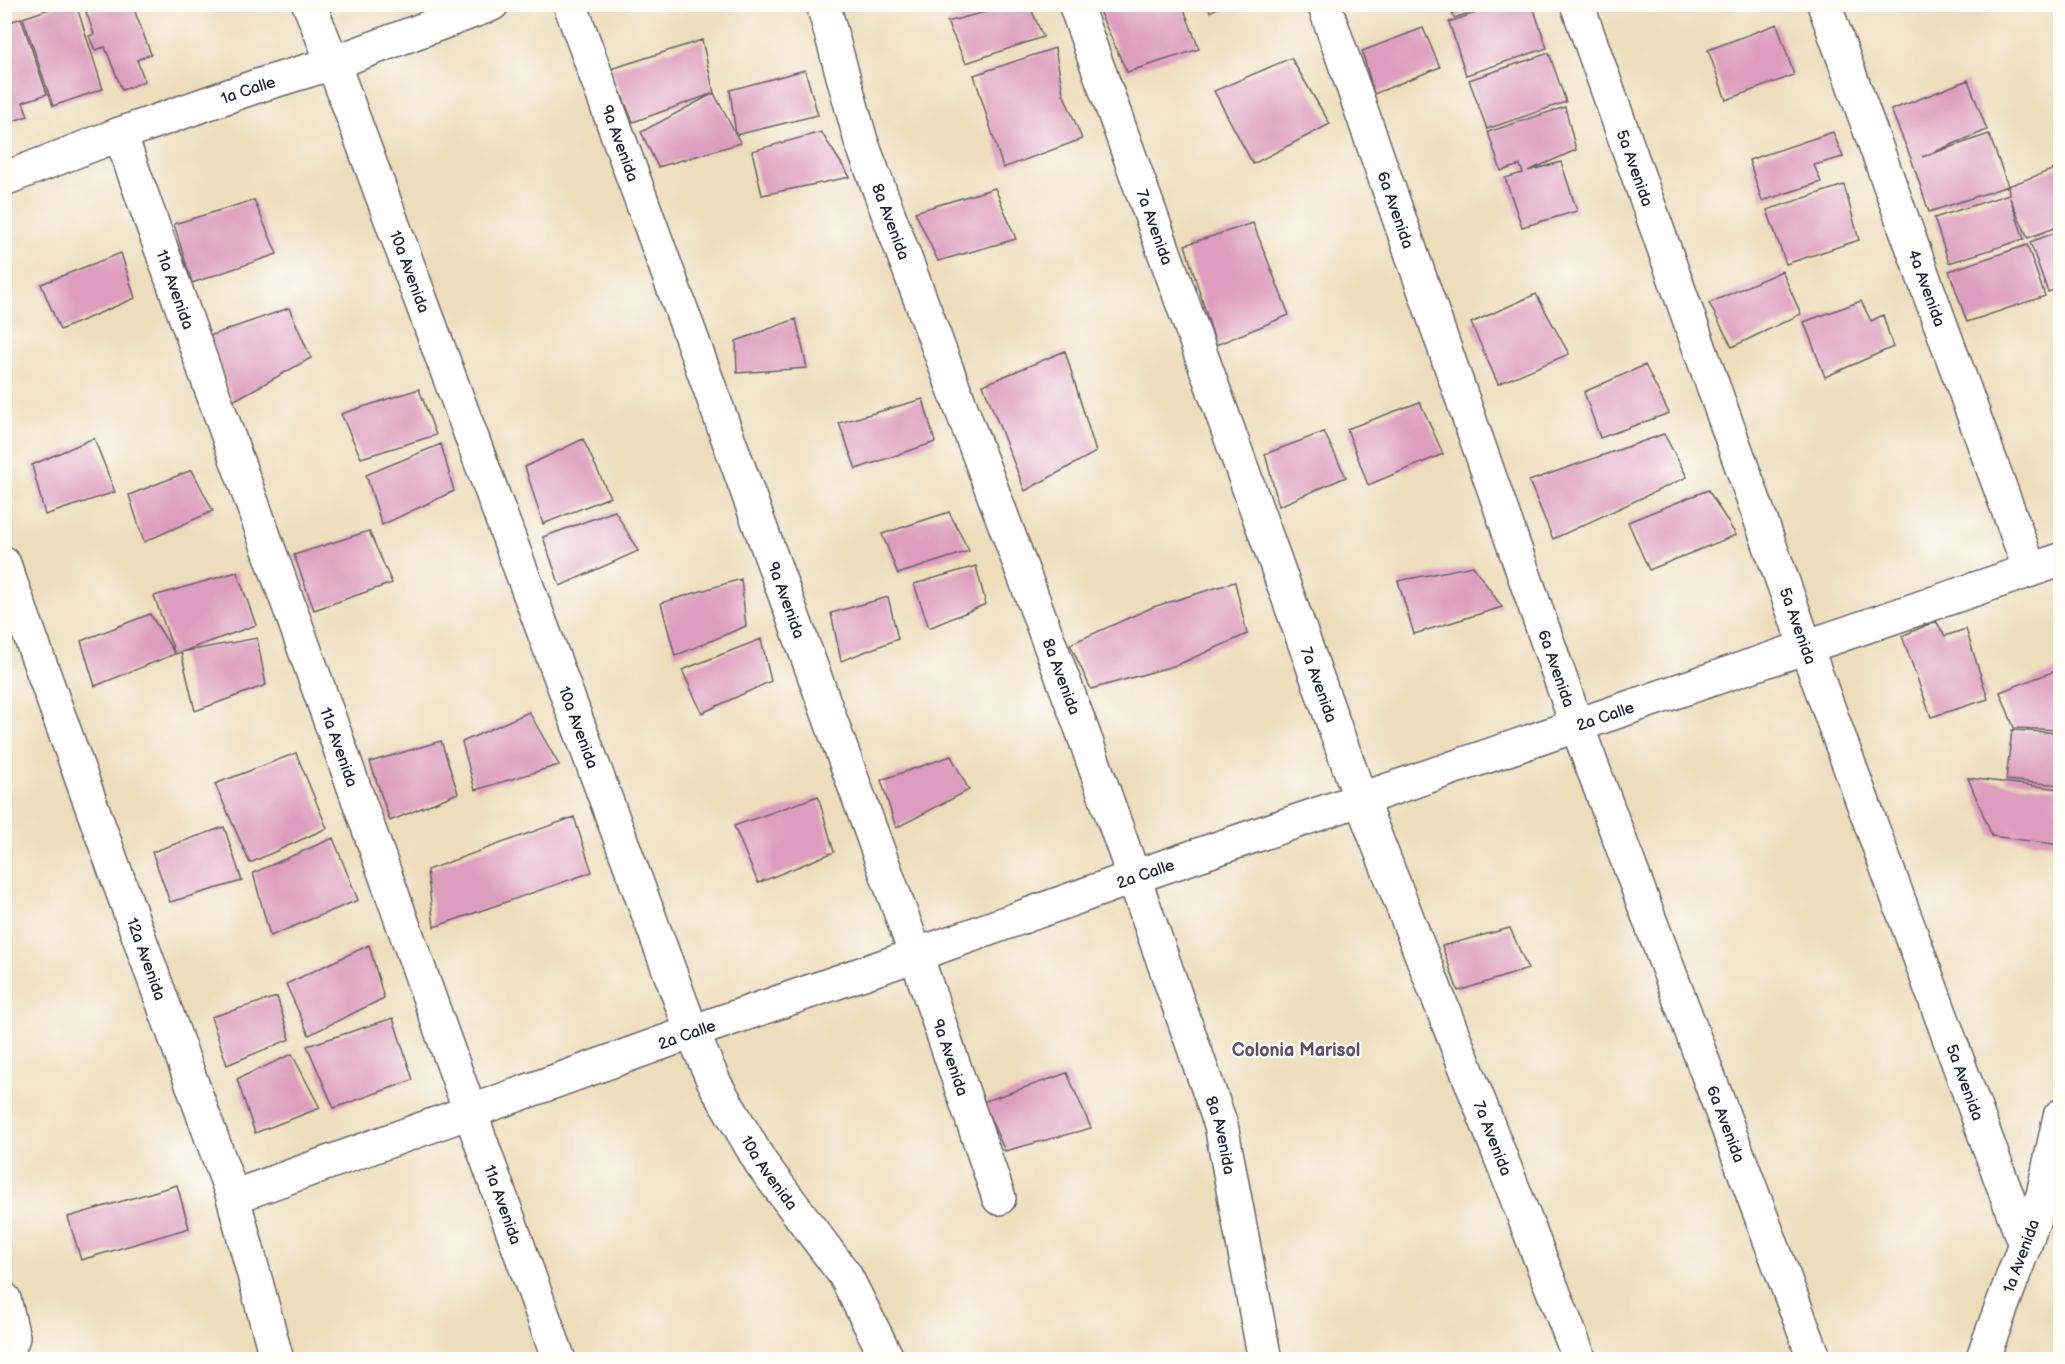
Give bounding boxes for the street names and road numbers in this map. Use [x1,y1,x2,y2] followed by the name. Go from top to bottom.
[219,73,279,109] street label: 1a Calle
[597,103,642,184] street label: 9a Avenida
[1612,128,1656,209] street label: 5a Avenida
[1372,169,1417,251] street label: 6a Avenida
[867,181,913,263] street label: 8a Avenida
[1131,187,1176,268] street label: 7a Avenida
[385,228,433,316] street label: 10a Avenida
[151,247,197,332] street label: 11a Avenida
[1903,247,1949,329] street label: 4a Avenida
[763,559,808,641] street label: 9a Avenida
[1775,585,1820,667] street label: 5a Avenida
[1533,628,1578,710] street label: 6a Avenida
[1038,636,1083,718] street label: 8a Avenida
[1296,645,1340,725] street label: 7a Avenida
[554,684,602,772] street label: 10a Avenida
[1574,698,1637,736] street label: 2a Calle
[315,705,361,790] street label: 11a Avenida
[1114,856,1178,893] street label: 2a Calle
[122,916,169,1003] street label: 12a Avenida
[656,1016,719,1054] street label: 2a Calle
[928,1017,971,1099] street label: 9a Avenida
[1941,1042,1987,1124] street label: 5a Avenida
[1702,1083,1748,1165] street label: 6a Avenida
[1201,1094,1238,1176] street label: 8a Avenida
[1469,1099,1515,1179] street label: 7a Avenida
[736,1133,801,1214] street label: 10a Avenida
[479,1163,525,1247] street label: 11a Avenida
[2000,1217,2044,1296] street label: 1a Avenida

